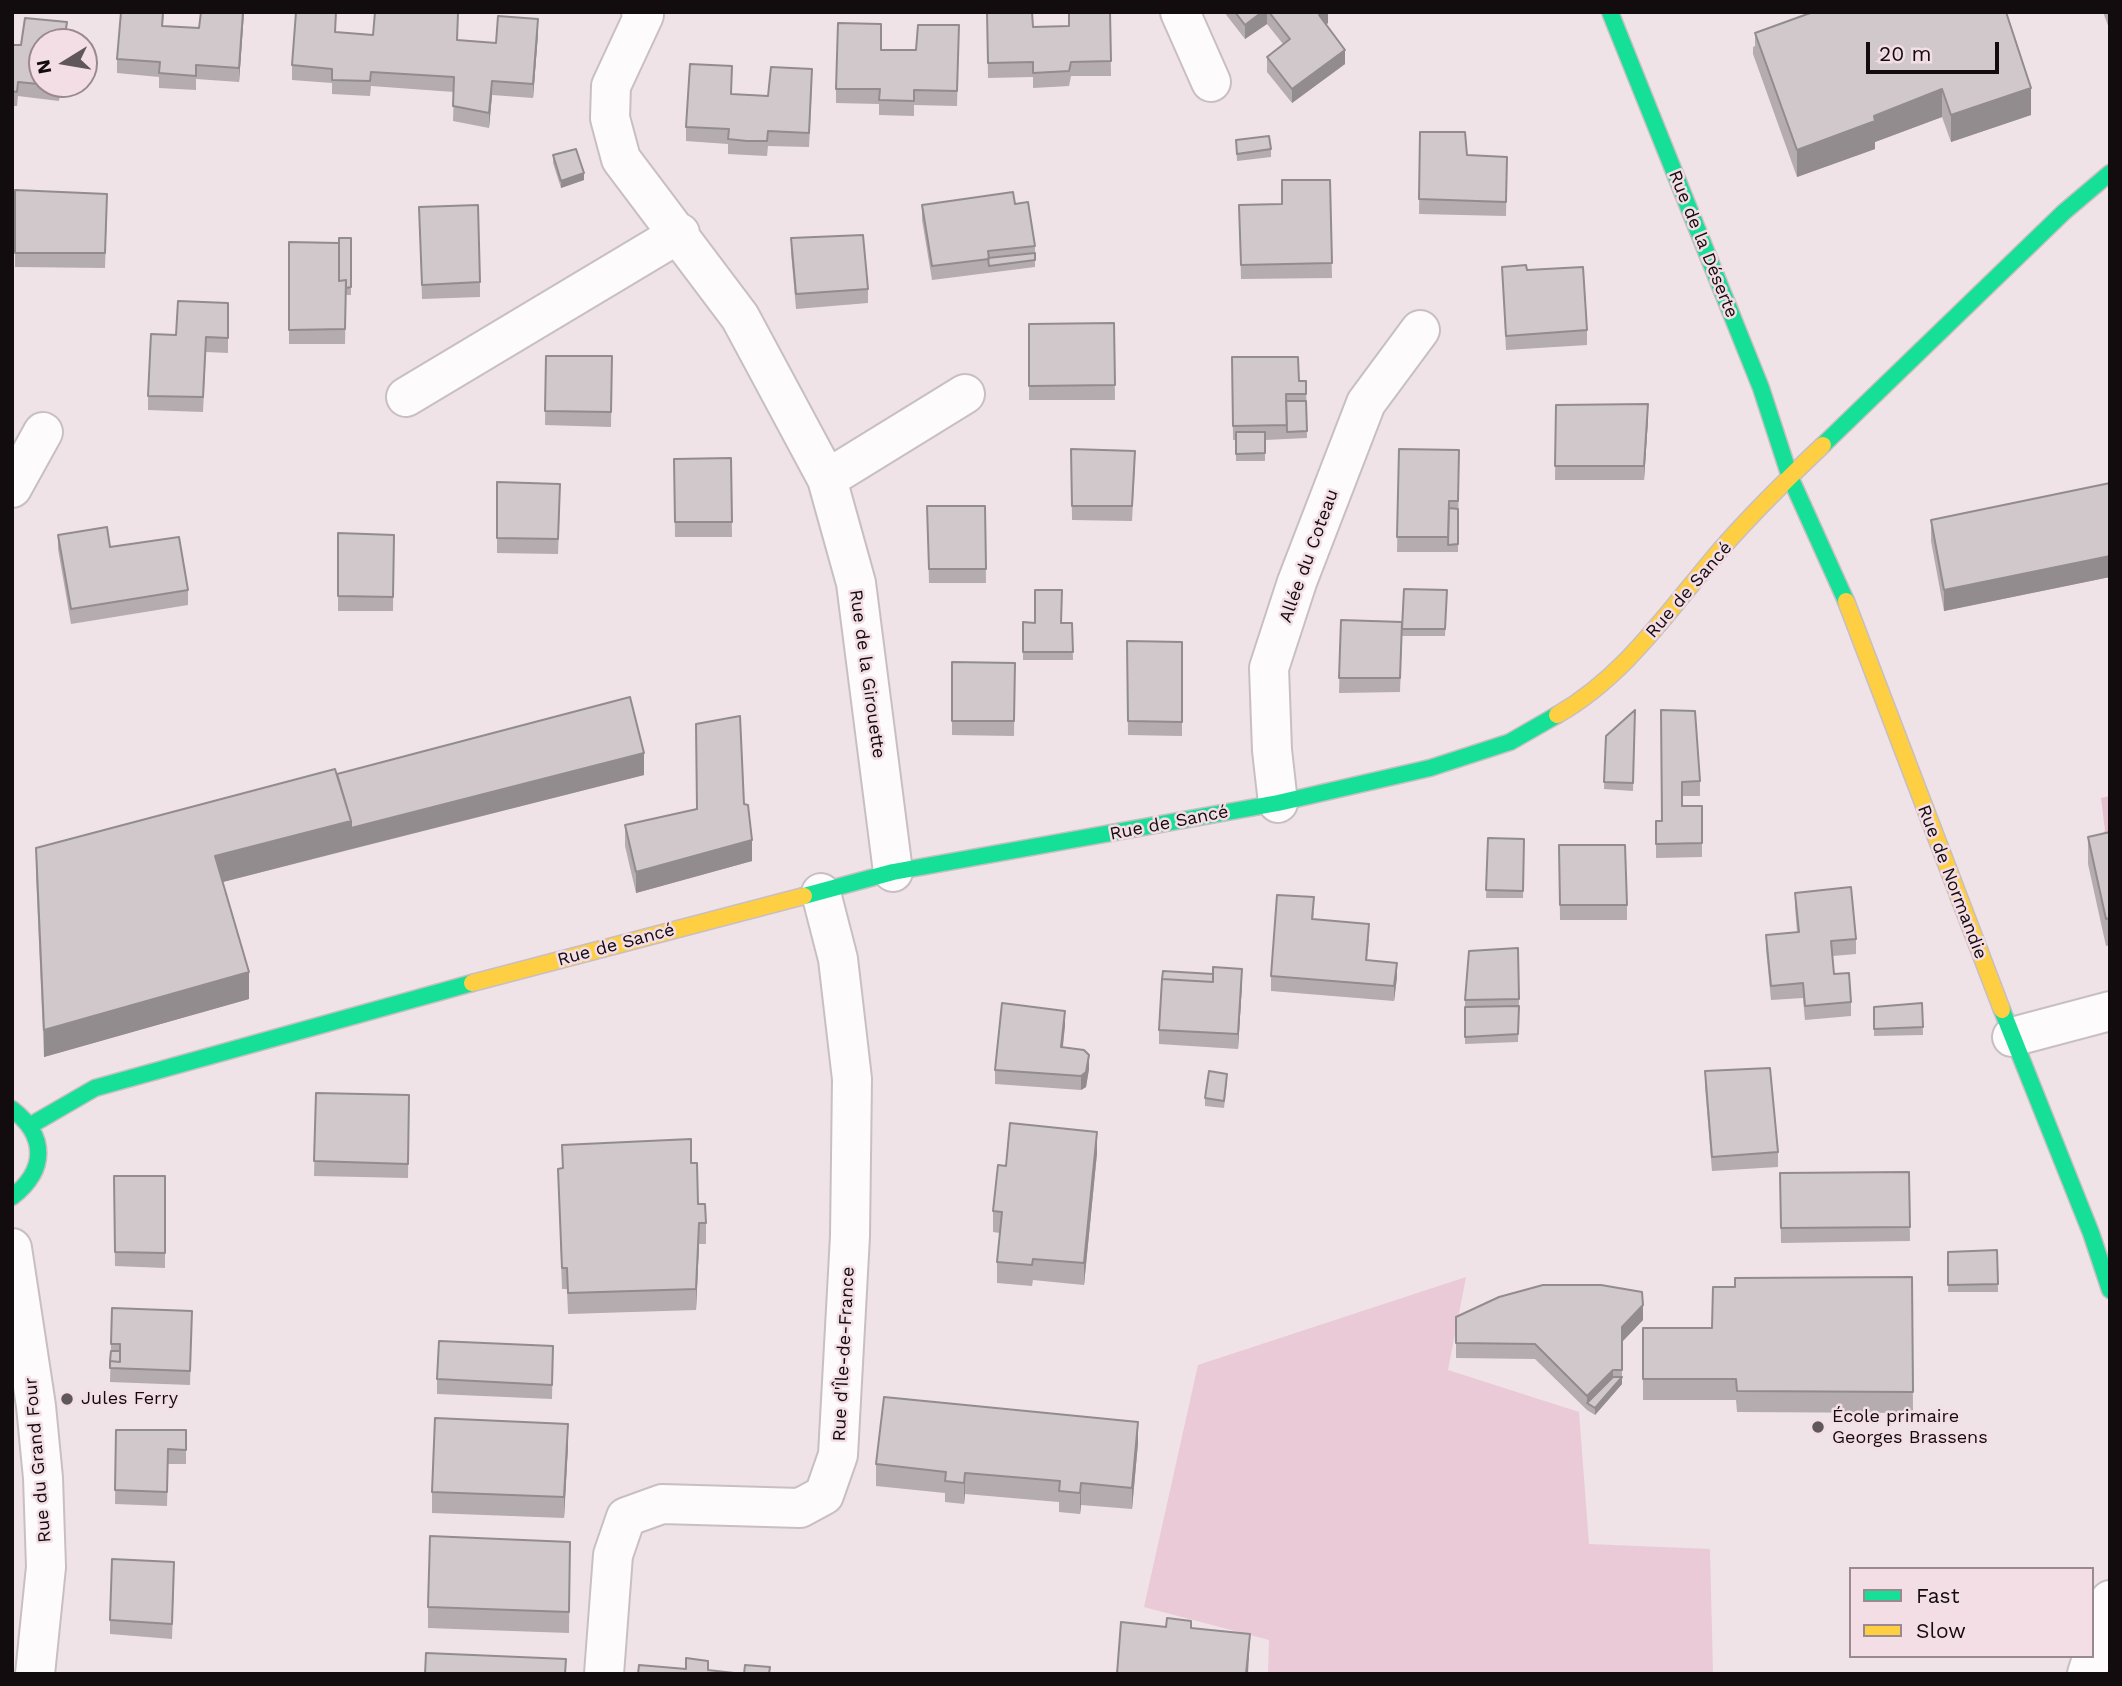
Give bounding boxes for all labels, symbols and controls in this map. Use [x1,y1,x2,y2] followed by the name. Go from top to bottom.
[28,28,98,98] north arrow
[1870,28,2003,72] scale bar
[1879,41,1931,66] text: 20 m
[31,58,56,76] text: N
[1664,167,1742,321] street label: Rue de la Déserte
[1275,486,1343,626] street label: Allée du Coteau
[1641,537,1737,643] street label: Rue de Sancé
[844,588,890,760] street label: Rue de la Girouette
[1108,801,1230,845] street label: Rue de Sancé
[1913,802,1991,962] street label: Rue de Normandie
[555,919,677,971] street label: Rue de Sancé
[829,1266,859,1442] street label: Rue d'Île-de-France
[20,1376,56,1544] street label: Rue du Grand Four
[81,1388,178,1410] place label: Jules Ferry
[59,1391,75,1407] marker: Jules Ferry
[1832,1406,1988,1448] place label: École primaire Georges Brassens
[1810,1419,1826,1435] marker: École primaire Georges Brassens
[1849,1567,2094,1658] legend
[1916,1583,1960,1608] text: Fast
[1916,1618,1966,1643] text: Slow

